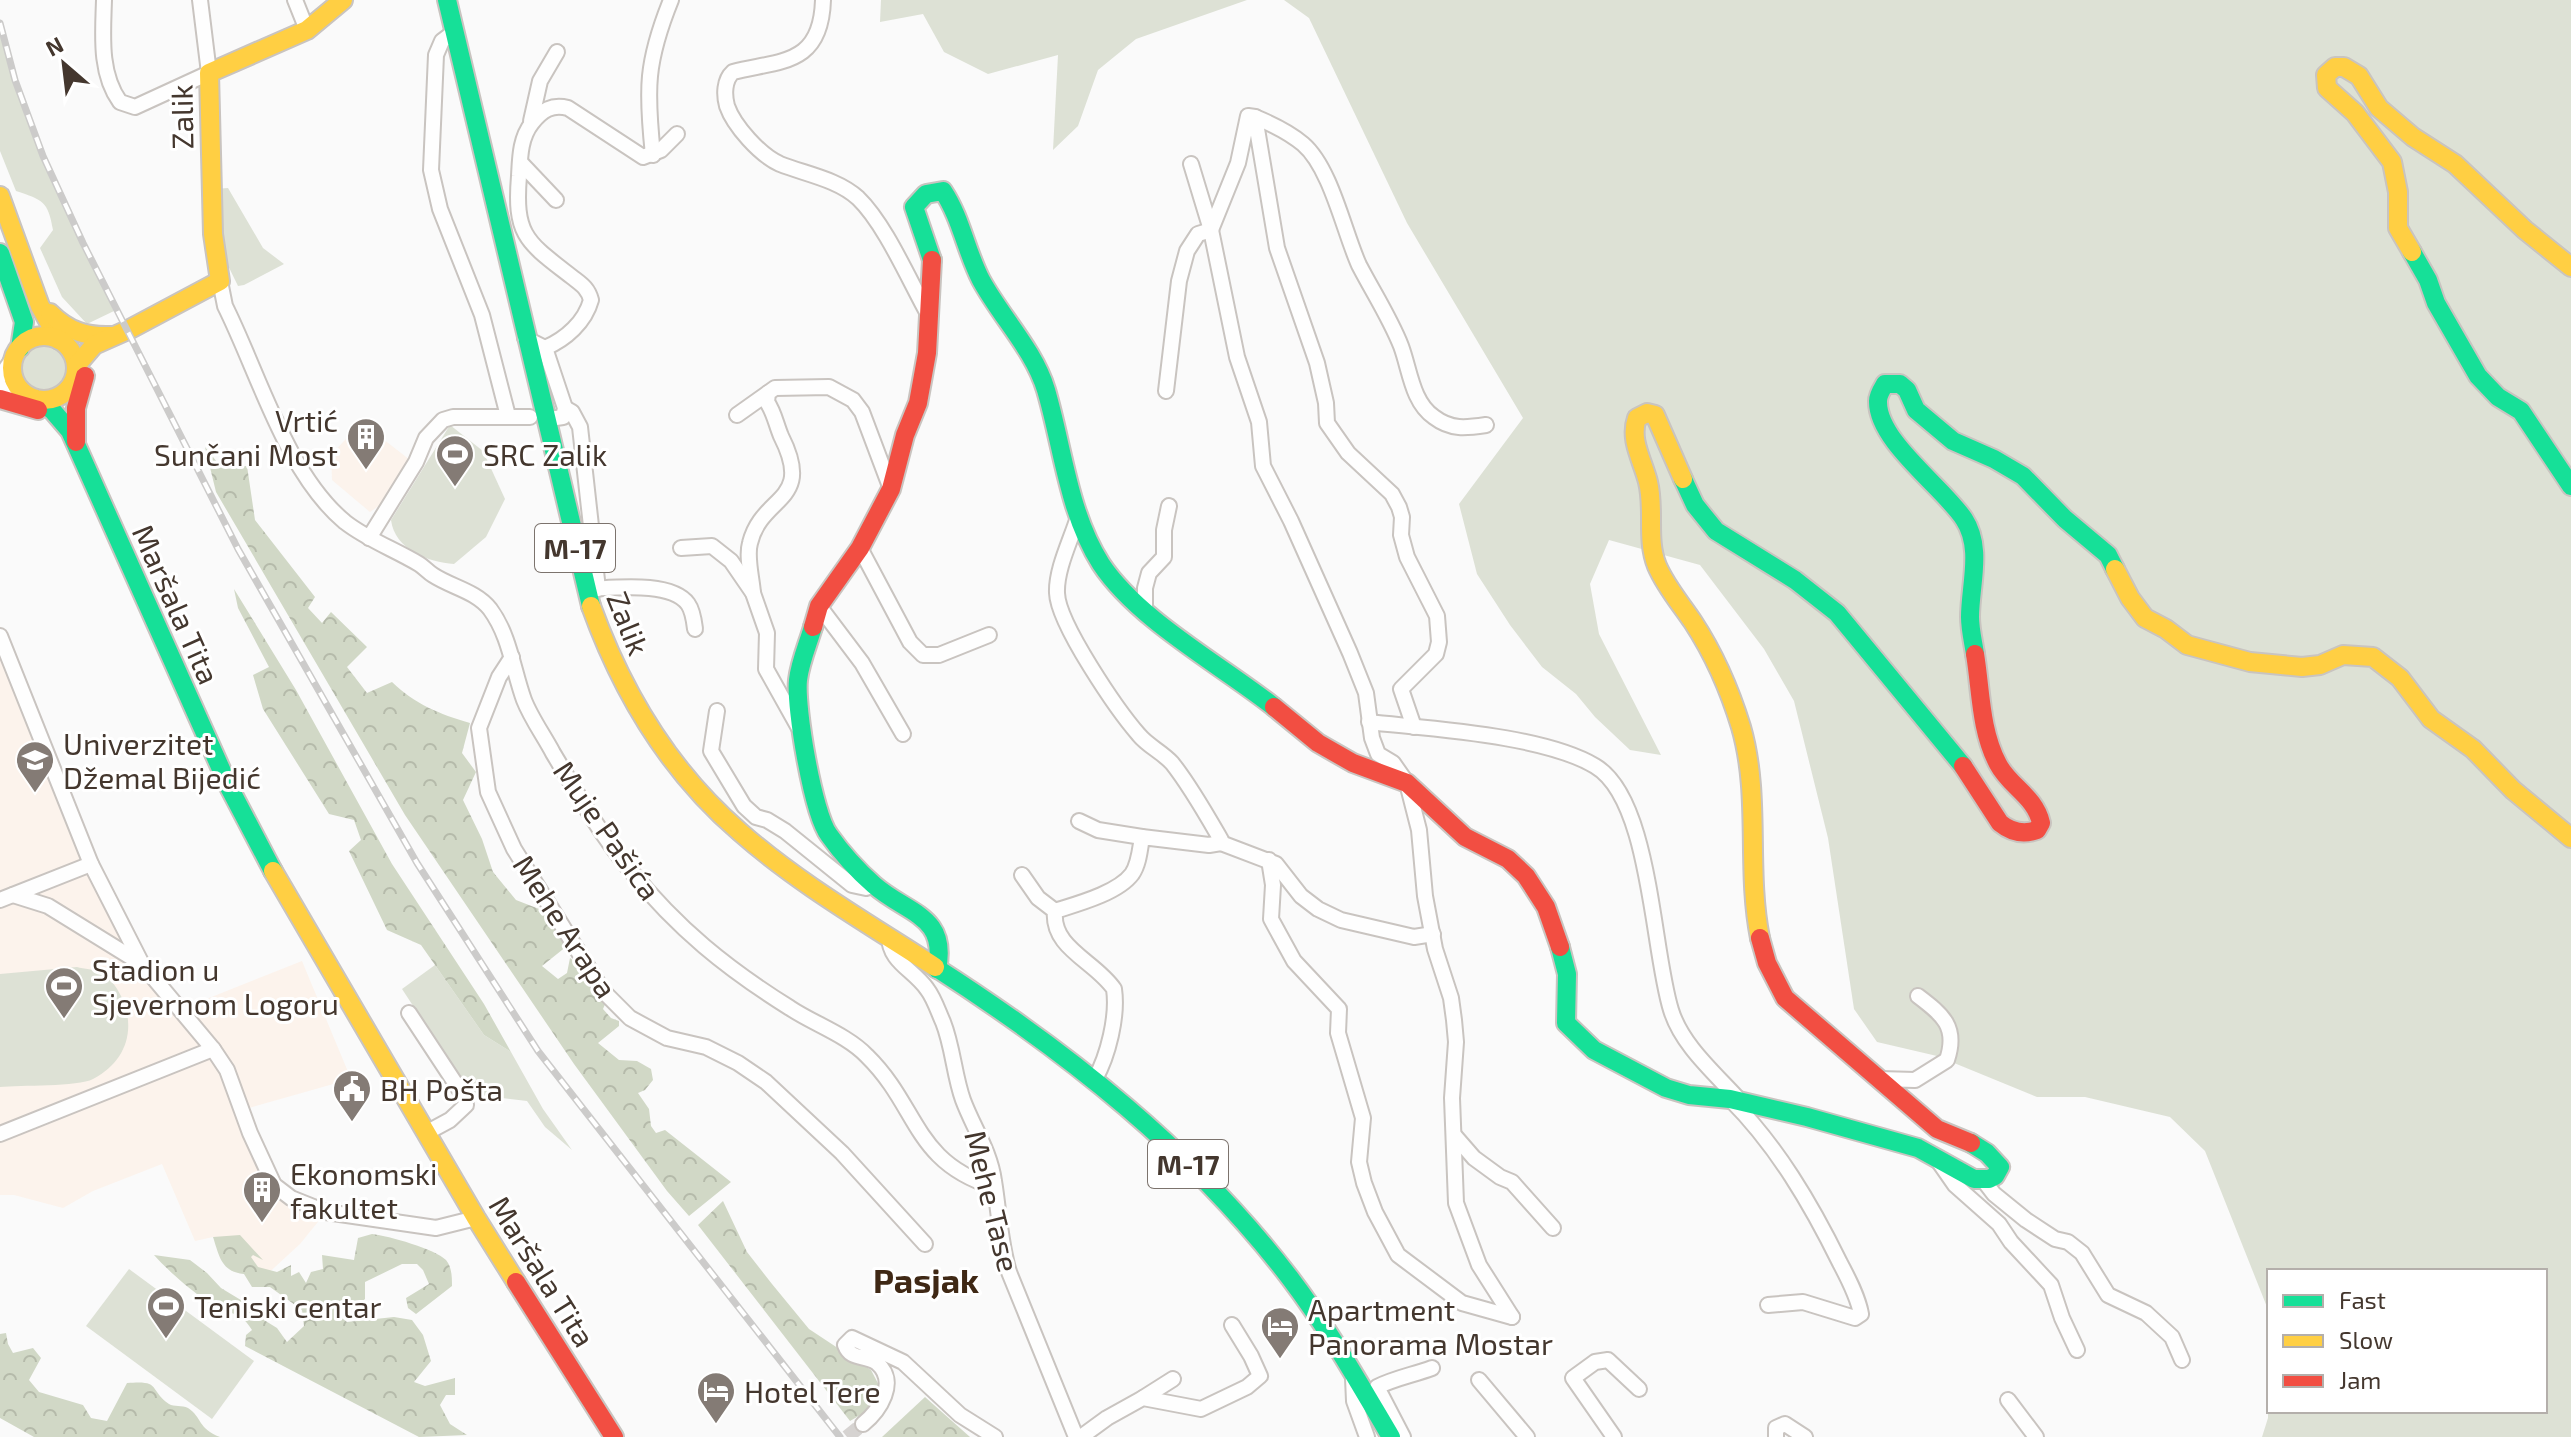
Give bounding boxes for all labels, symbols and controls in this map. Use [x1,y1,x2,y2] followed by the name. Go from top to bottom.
[24,24,104,104] north arrow
[41,30,67,61] text: N
[162,84,200,150] street label: Zalik
[154,402,338,472] place label: Vrtić Sunčani Most
[345,416,387,471] building icon: Vrtić Sunčani Most
[434,433,476,488] sports icon: SRC Zalik
[483,436,607,472] place label: SRC Zalik
[126,519,228,689] street label: Maršala Tita
[535,524,615,572] road number: M-17
[600,586,658,660] street label: Zalik
[63,725,261,795] place label: Univerzitet Džemal Bijedić
[14,739,56,794] school or university icon: Univerzitet Džemal Bijedić
[547,753,669,907] street label: Muje Pašića
[507,848,625,1004] street label: Mehe Arapa
[92,951,339,1021] place label: Stadion u Sjevernom Logoru
[43,965,85,1020] sports icon: Stadion u Sjevernom Logoru
[331,1068,373,1123] public building icon: BH Pošta
[380,1071,503,1107] place label: BH Pošta
[958,1127,1028,1275] street label: Mehe Tase
[1148,1140,1228,1188] road number: M-17
[290,1155,437,1225] place label: Ekonomski fakultet
[241,1169,283,1224] building icon: Ekonomski fakultet
[483,1189,603,1353] street label: Maršala Tita
[873,1259,979,1300] district label: Pasjak
[2267,1269,2547,1413] legend
[145,1285,187,1340] sports icon: Teniski centar
[2339,1285,2386,1314] text: Fast
[194,1288,382,1324] place label: Teniski centar
[1308,1291,1553,1361] place label: Apartment Panorama Mostar
[1259,1305,1301,1360] hotel icon: Apartment Panorama Mostar
[2339,1325,2393,1354] text: Slow
[2339,1365,2381,1394] text: Jam
[695,1370,737,1425] hotel icon: Hotel Tere
[744,1373,881,1409] place label: Hotel Tere

